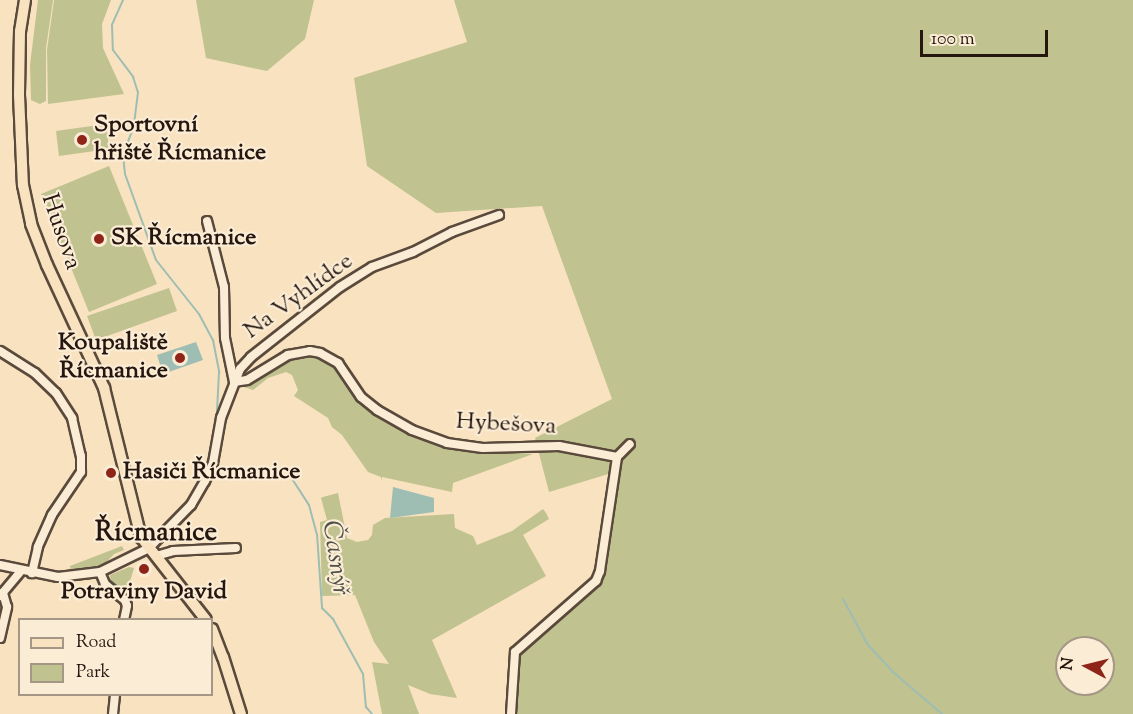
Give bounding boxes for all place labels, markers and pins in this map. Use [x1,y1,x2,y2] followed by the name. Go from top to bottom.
[94,112,266,168] place label: Sportovní hřiště Řícmanice
[75,133,89,147] marker: Sportovní hřiště Řícmanice
[111,225,256,253] place label: SK Řícmanice
[92,232,106,246] marker: SK Řícmanice
[58,330,168,386] place label: Koupaliště Řícmanice
[173,351,187,365] marker: Koupaliště Řícmanice
[123,459,301,487] place label: Hasiči Řícmanice
[104,466,118,480] marker: Hasiči Řícmanice
[137,562,151,576] marker: Potraviny David
[61,579,227,607] place label: Potraviny David

